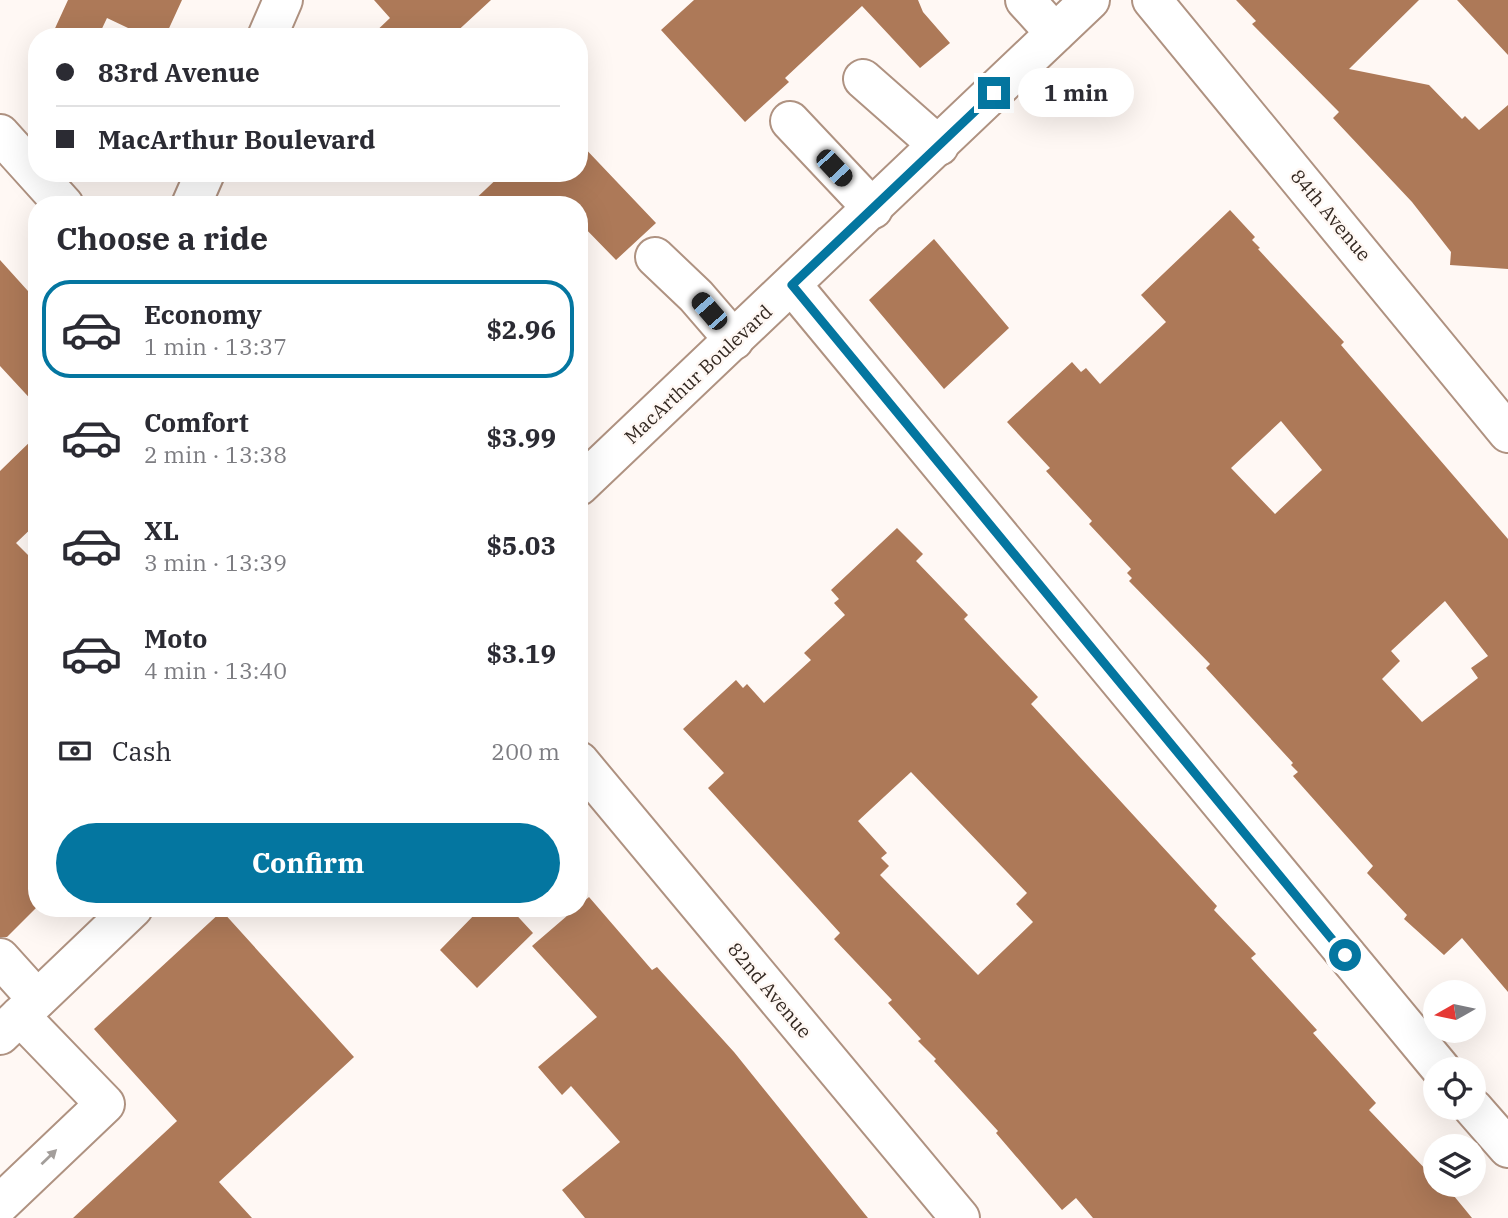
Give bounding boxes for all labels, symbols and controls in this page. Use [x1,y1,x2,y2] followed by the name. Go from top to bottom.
[98,55,260,89] text: 83rd Avenue
[1018,68,1134,118] callout: 1 min
[978,77,1010,109] route end
[1044,77,1108,107] text: 1 min
[98,122,375,156] text: MacArthur Boulevard
[812,145,857,191] car
[1286,164,1376,266] street label: 84th Avenue
[56,217,268,259] text: Choose a ride
[688,288,731,334] car
[144,297,262,331] text: Economy
[60,298,123,361] icon: car
[619,299,777,449] street label: MacArthur Boulevard
[486,312,556,346] text: $2.96
[144,331,287,361] text: 1 min · 13:37
[144,405,249,439] text: Comfort
[60,406,123,469] icon: car
[486,420,556,454] text: $3.99
[144,439,287,469] text: 2 min · 13:38
[144,513,179,547] text: XL
[60,514,123,577] icon: car
[486,528,556,562] text: $5.03
[144,547,287,577] text: 3 min · 13:39
[144,621,207,655] text: Moto
[60,622,123,685] icon: car
[486,636,556,670] text: $3.19
[144,655,287,685] text: 4 min · 13:40
[56,732,94,770] icon: cash
[112,734,172,768] text: Cash
[491,736,560,766] text: 200 m
[56,823,560,903] button: Confirm
[723,937,817,1043] street label: 82nd Avenue
[1329,939,1361,971] route start
[1423,980,1486,1043] north arrow
[1423,980,1486,1197] map controls
[1423,1057,1486,1120] button: locate
[1423,1134,1486,1197] button: layers
[41,1148,58,1165] one-way arrow

